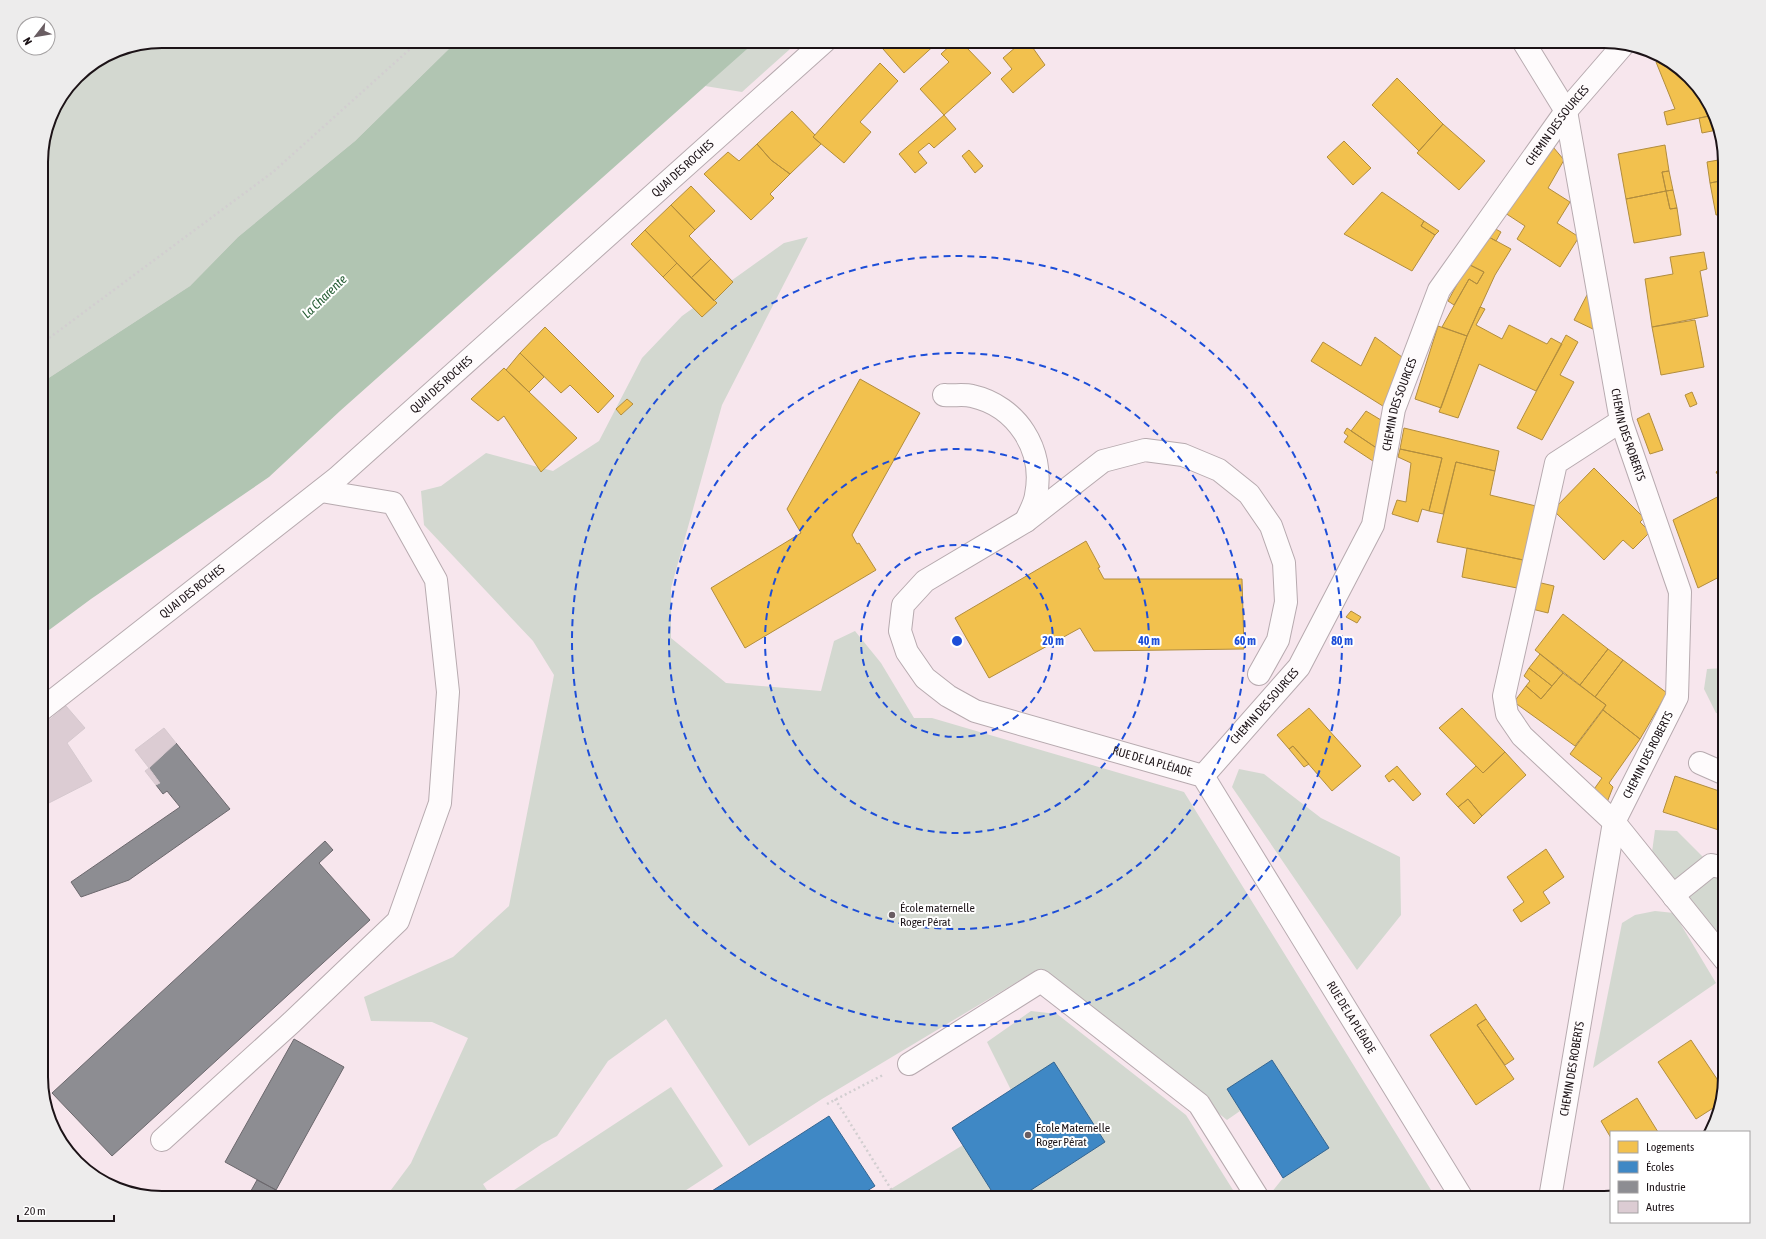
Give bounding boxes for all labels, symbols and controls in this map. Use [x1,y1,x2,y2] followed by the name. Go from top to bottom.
[16,16,56,56] north arrow
[21,35,34,47] text: N
[1523,83,1592,168] street label: CHEMIN DES SOURCES
[649,137,717,200] street label: QUAI DES ROCHES
[299,271,350,321] water label: La Charente
[407,353,475,416] street label: QUAI DES ROCHES
[1380,356,1420,452] street label: CHEMIN DES SOURCES
[1608,387,1648,483] street label: CHEMIN DES ROBERTS
[157,562,227,621] street label: QUAI DES ROCHES
[950,634,964,648] centre of rings
[1042,634,1064,648] text: 20 m
[1137,634,1160,648] text: 40 m
[1234,634,1256,648] text: 60 m
[1331,634,1353,648] text: 80 m
[1227,665,1302,747] street label: CHEMIN DES SOURCES
[1620,709,1676,801] street label: CHEMIN DES ROBERTS
[1111,744,1194,780] street label: RUE DE LA PLÉIADE
[900,901,975,929] place label: École maternelle Roger Pérat
[887,910,897,920] marker: École maternelle Roger Pérat
[1324,979,1379,1056] street label: RUE DE LA PLÉIADE
[1557,1020,1587,1117] street label: CHEMIN DES ROBERTS
[1036,1121,1110,1149] place label: École Maternelle Roger Pérat
[1023,1130,1033,1140] marker: École Maternelle Roger Pérat
[1610,1131,1750,1223] legend
[1646,1140,1694,1154] text: Logements
[1646,1160,1674,1174] text: Écoles
[1646,1180,1686,1194] text: Industrie
[18,1197,114,1223] scale bar
[1646,1200,1674,1214] text: Autres
[24,1204,46,1218] text: 20 m

